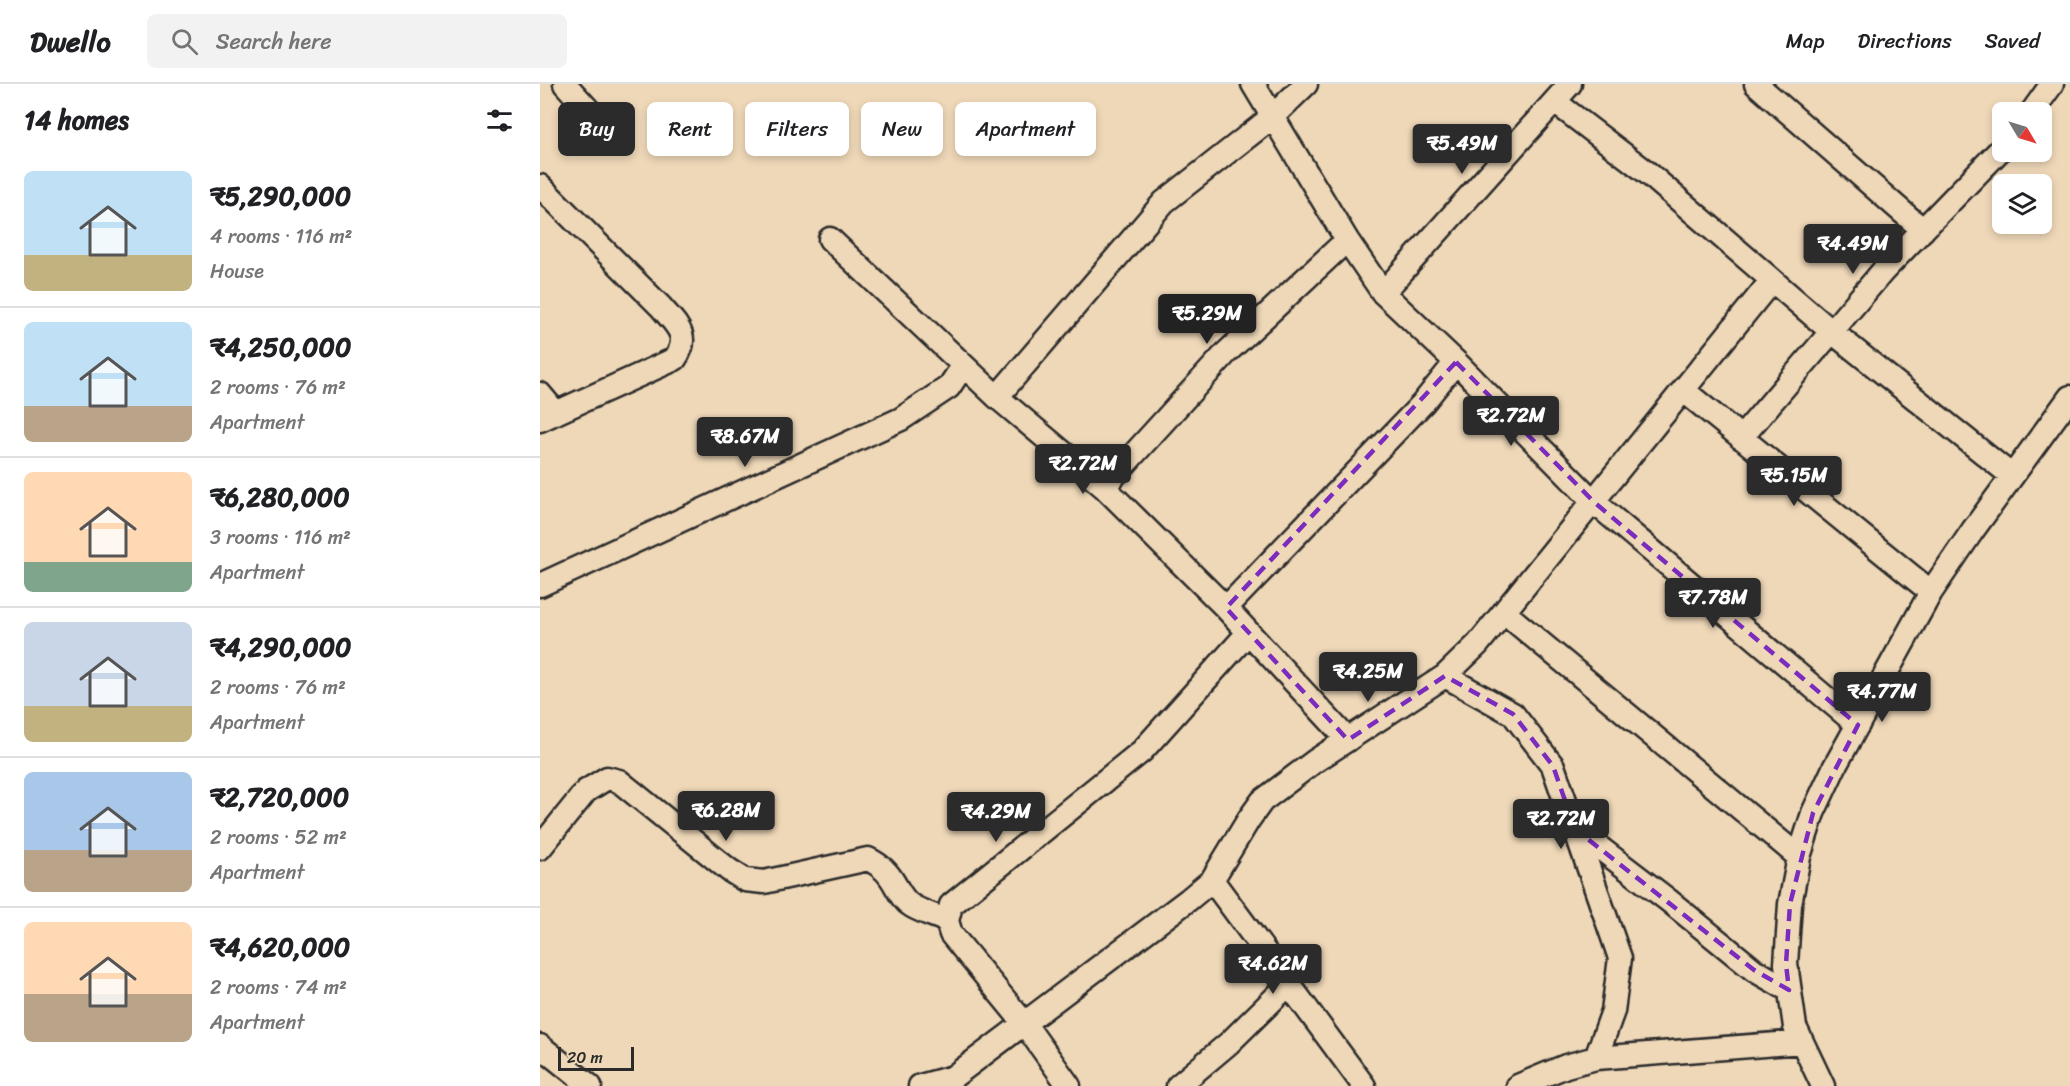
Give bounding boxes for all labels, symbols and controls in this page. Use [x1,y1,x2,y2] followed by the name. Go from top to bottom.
[147,14,567,68] search box
[30,17,111,66] text: Dwello
[216,22,332,61] text: Search here
[1786,22,1824,60] text: Map
[1857,22,1952,60] text: Directions
[1985,22,2040,60] text: Saved
[168,25,201,58] icon: search
[24,97,129,143] text: 14 homes
[558,102,635,156] chip: Buy
[647,102,733,156] chip: Rent
[745,102,849,156] chip: Filters
[861,102,943,156] chip: New
[955,102,1096,156] chip: Apartment
[1992,102,2052,162] north arrow
[1992,102,2052,234] map controls
[483,104,516,137] icon: filters
[1413,124,1511,175] pin: ₹5.49M
[1427,126,1497,161] text: ₹5.49M
[210,173,351,219] text: ₹5,290,000
[1992,174,2052,234] button: layers
[72,195,144,267] icon: home
[210,219,352,254] text: 4 rooms · 116 m²
[1804,224,1902,275] pin: ₹4.49M
[1818,226,1888,261] text: ₹4.49M
[210,254,264,289] text: House
[1158,294,1256,345] pin: ₹5.29M
[1172,296,1242,331] text: ₹5.29M
[210,324,351,370] text: ₹4,250,000
[72,346,144,418] icon: home
[210,370,346,405] text: 2 rooms · 76 m²
[1462,396,1560,447] pin: ₹2.72M
[1477,398,1545,433] text: ₹2.72M
[210,405,304,440] text: Apartment
[696,417,794,468] pin: ₹8.67M
[711,419,779,454] text: ₹8.67M
[1034,444,1132,495] pin: ₹2.72M
[1049,446,1117,481] text: ₹2.72M
[1745,456,1843,507] pin: ₹5.15M
[1761,458,1827,493] text: ₹5.15M
[210,474,350,520] text: ₹6,280,000
[72,496,144,568] icon: home
[210,520,351,555] text: 3 rooms · 116 m²
[210,555,304,590] text: Apartment
[1664,578,1762,629] pin: ₹7.78M
[1679,580,1747,615] text: ₹7.78M
[210,624,352,670] text: ₹4,290,000
[72,646,144,718] icon: home
[1319,652,1417,703] pin: ₹4.25M
[1333,654,1403,689] text: ₹4.25M
[210,670,346,705] text: 2 rooms · 76 m²
[1833,672,1931,723] pin: ₹4.77M
[1848,674,1916,709] text: ₹4.77M
[210,705,304,740] text: Apartment
[210,774,349,820] text: ₹2,720,000
[677,791,775,842] pin: ₹6.28M
[947,792,1045,843] pin: ₹4.29M
[692,793,760,828] text: ₹6.28M
[961,794,1031,829] text: ₹4.29M
[72,796,144,868] icon: home
[1512,799,1610,850] pin: ₹2.72M
[1527,801,1595,836] text: ₹2.72M
[210,820,347,855] text: 2 rooms · 52 m²
[210,855,304,890] text: Apartment
[210,924,350,970] text: ₹4,620,000
[1224,944,1322,995] pin: ₹4.62M
[72,946,144,1018] icon: home
[1239,946,1307,981] text: ₹4.62M
[210,970,347,1005] text: 2 rooms · 74 m²
[210,1005,304,1040] text: Apartment
[567,1043,603,1072] text: 20 m
[558,1044,634,1072] scale bar

